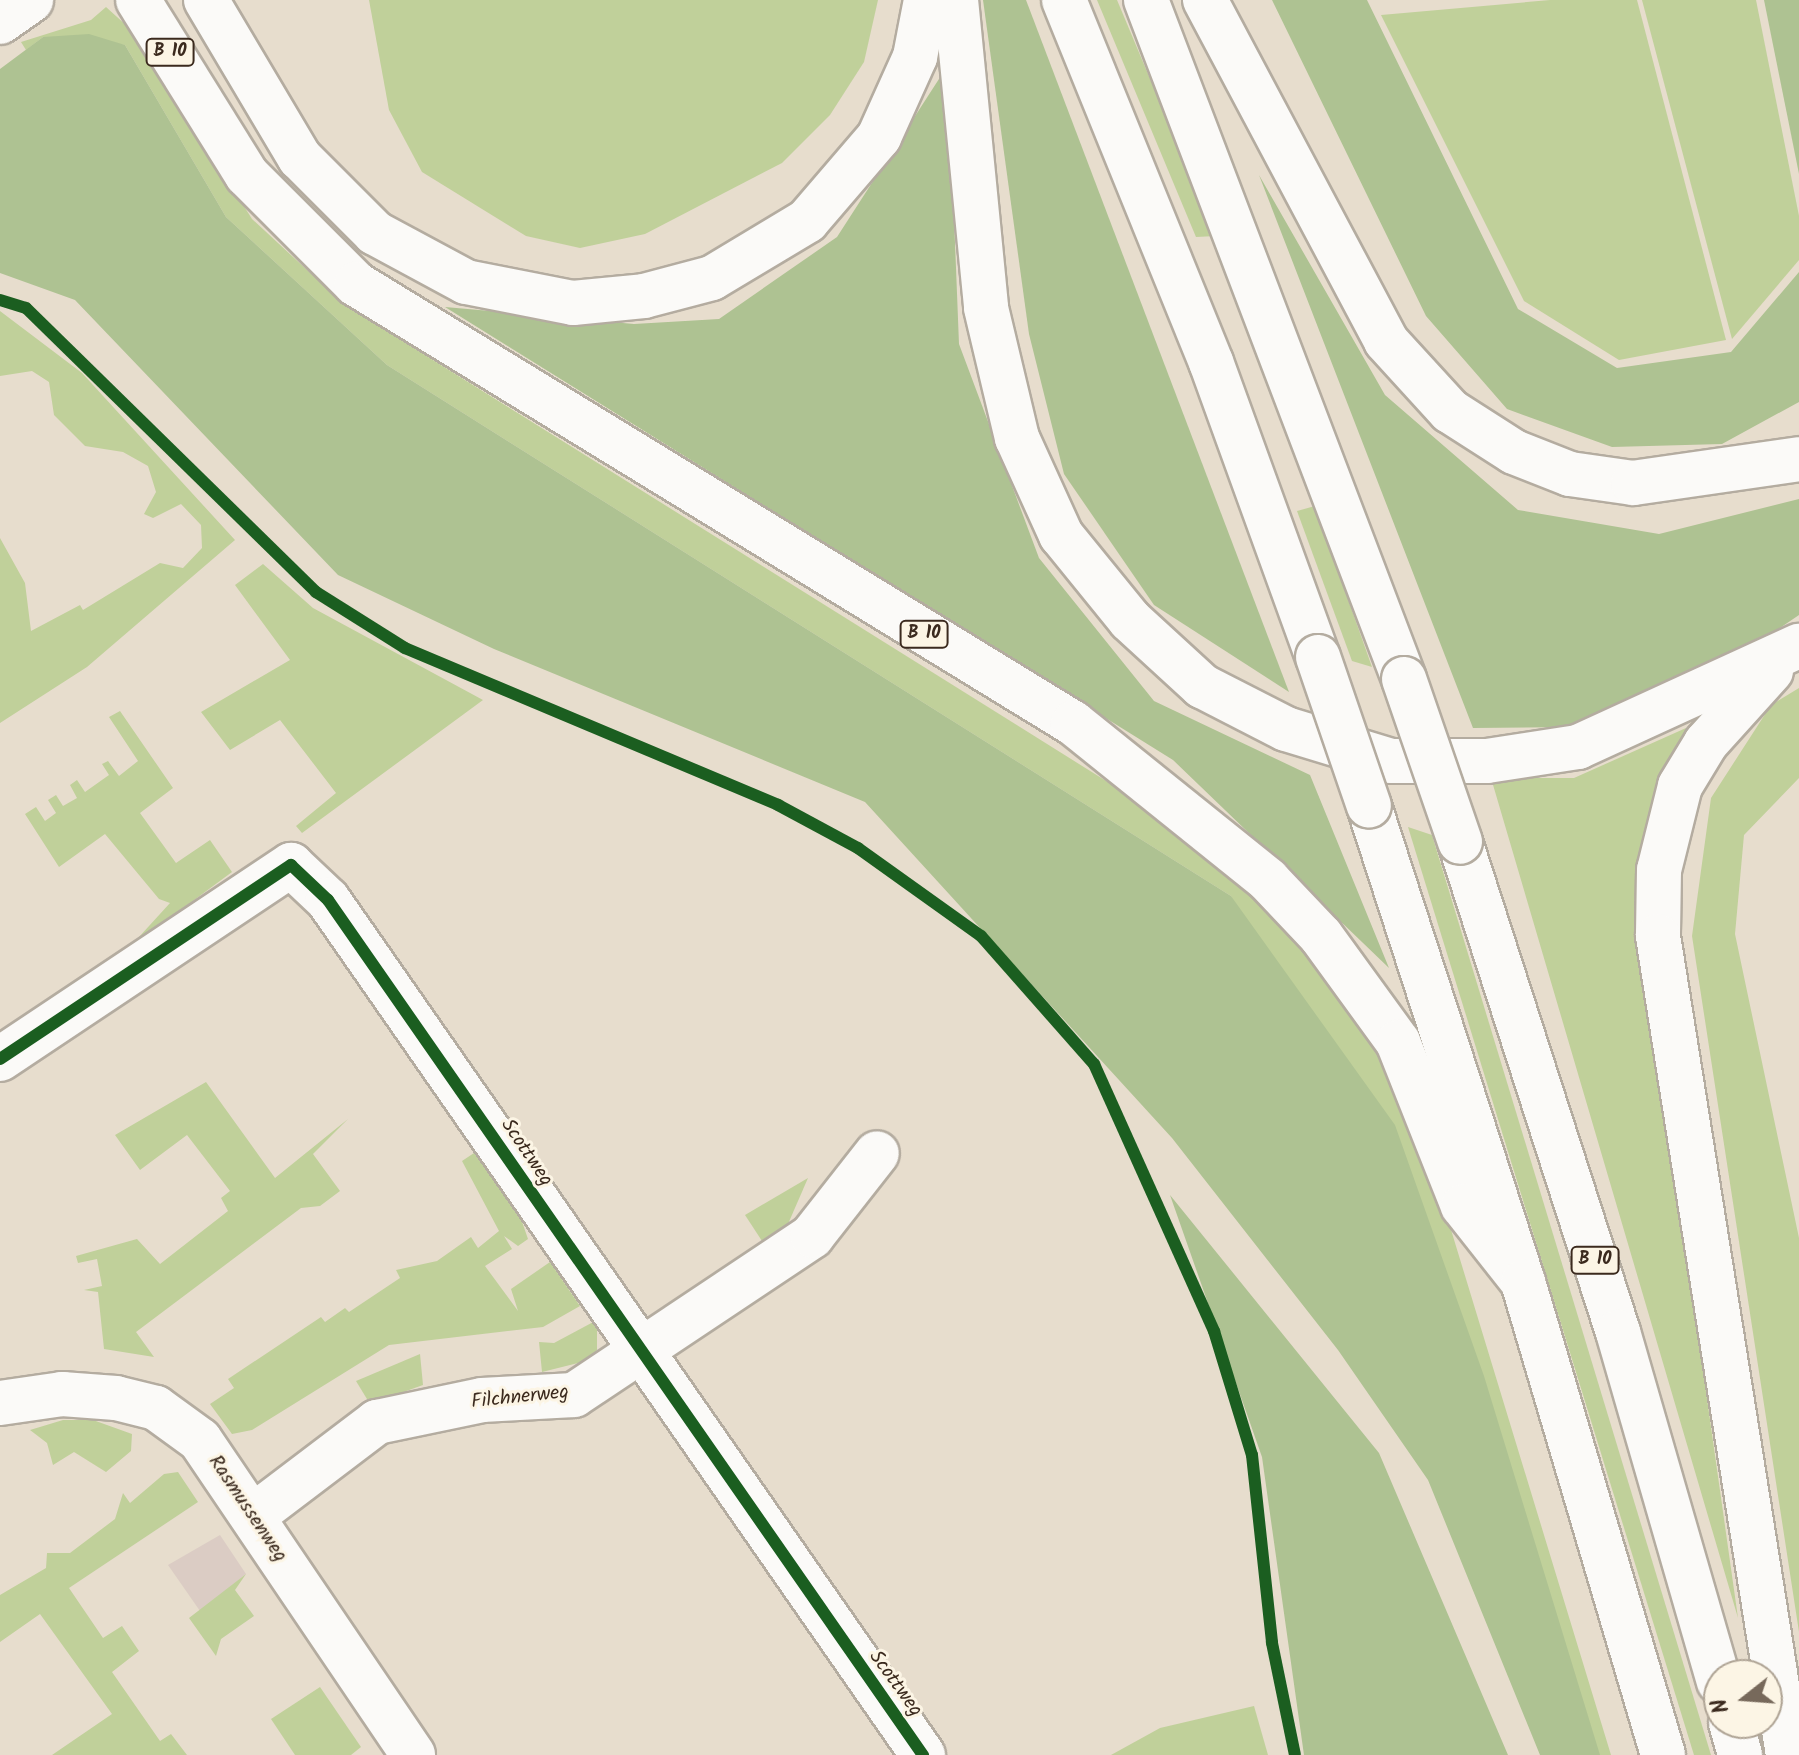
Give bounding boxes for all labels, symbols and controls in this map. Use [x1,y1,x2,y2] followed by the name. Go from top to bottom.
[144,38,196,66] road number: B 10
[898,620,950,648] road number: B 10
[495,1115,557,1191] street label: Scottweg
[1569,1246,1621,1274] road number: B 10
[470,1381,570,1415] street label: Filchnerweg
[202,1451,292,1567] street label: Rasmussenweg
[863,1646,927,1722] street label: Scottweg
[1703,1659,1783,1739] north arrow
[1703,1694,1740,1717] text: N

